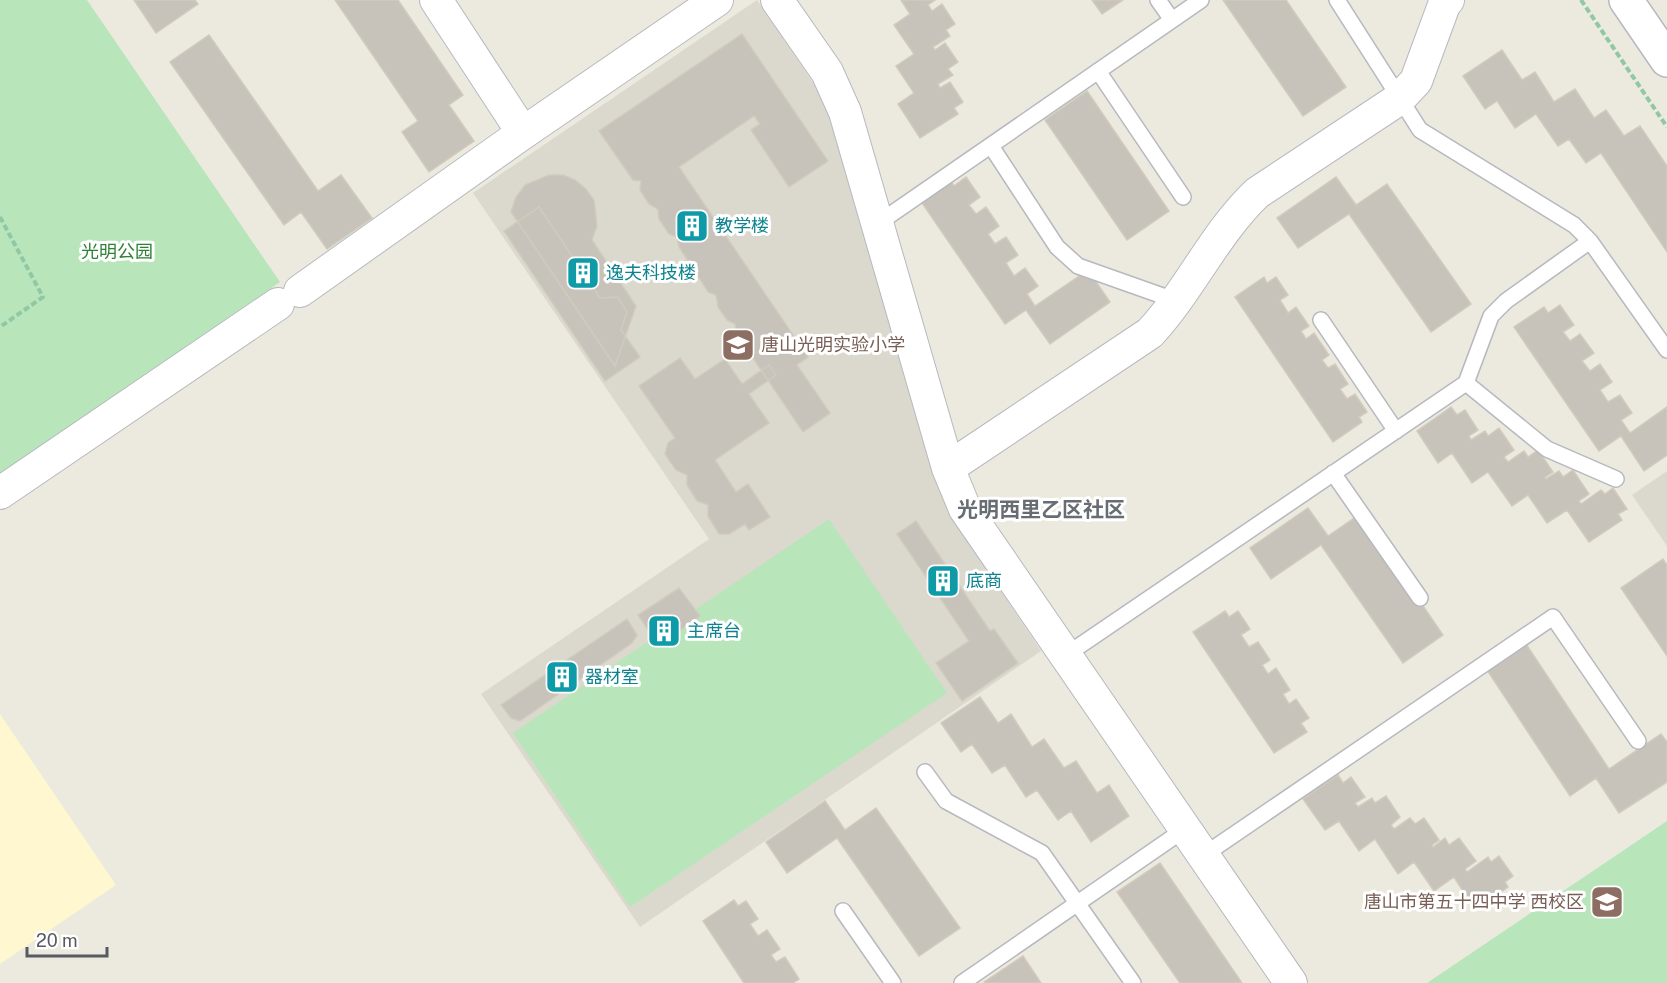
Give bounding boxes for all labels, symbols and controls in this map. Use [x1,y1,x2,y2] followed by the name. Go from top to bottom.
[674,208,710,244] building icon: 教学楼
[715,215,769,236] place label: 教学楼
[81,241,153,262] park label: 光明公园
[565,255,601,291] building icon: 逸夫科技楼
[606,262,696,283] place label: 逸夫科技楼
[720,327,756,363] school or university icon: 唐山光明实验小学
[761,334,905,355] place label: 唐山光明实验小学
[957,497,1125,522] district label: 光明西里乙区社区
[925,563,961,599] building icon: 底商
[966,570,1002,591] place label: 底商
[646,613,682,649] building icon: 主席台
[687,620,741,641] place label: 主席台
[544,659,580,695] building icon: 器材室
[585,666,639,687] place label: 器材室
[1589,884,1625,920] school or university icon: 唐山市第五十四中学 西校区
[1364,891,1584,912] place label: 唐山市第五十四中学 西校区
[27,920,106,958] scale bar
[36,930,78,951] text: 20 m

